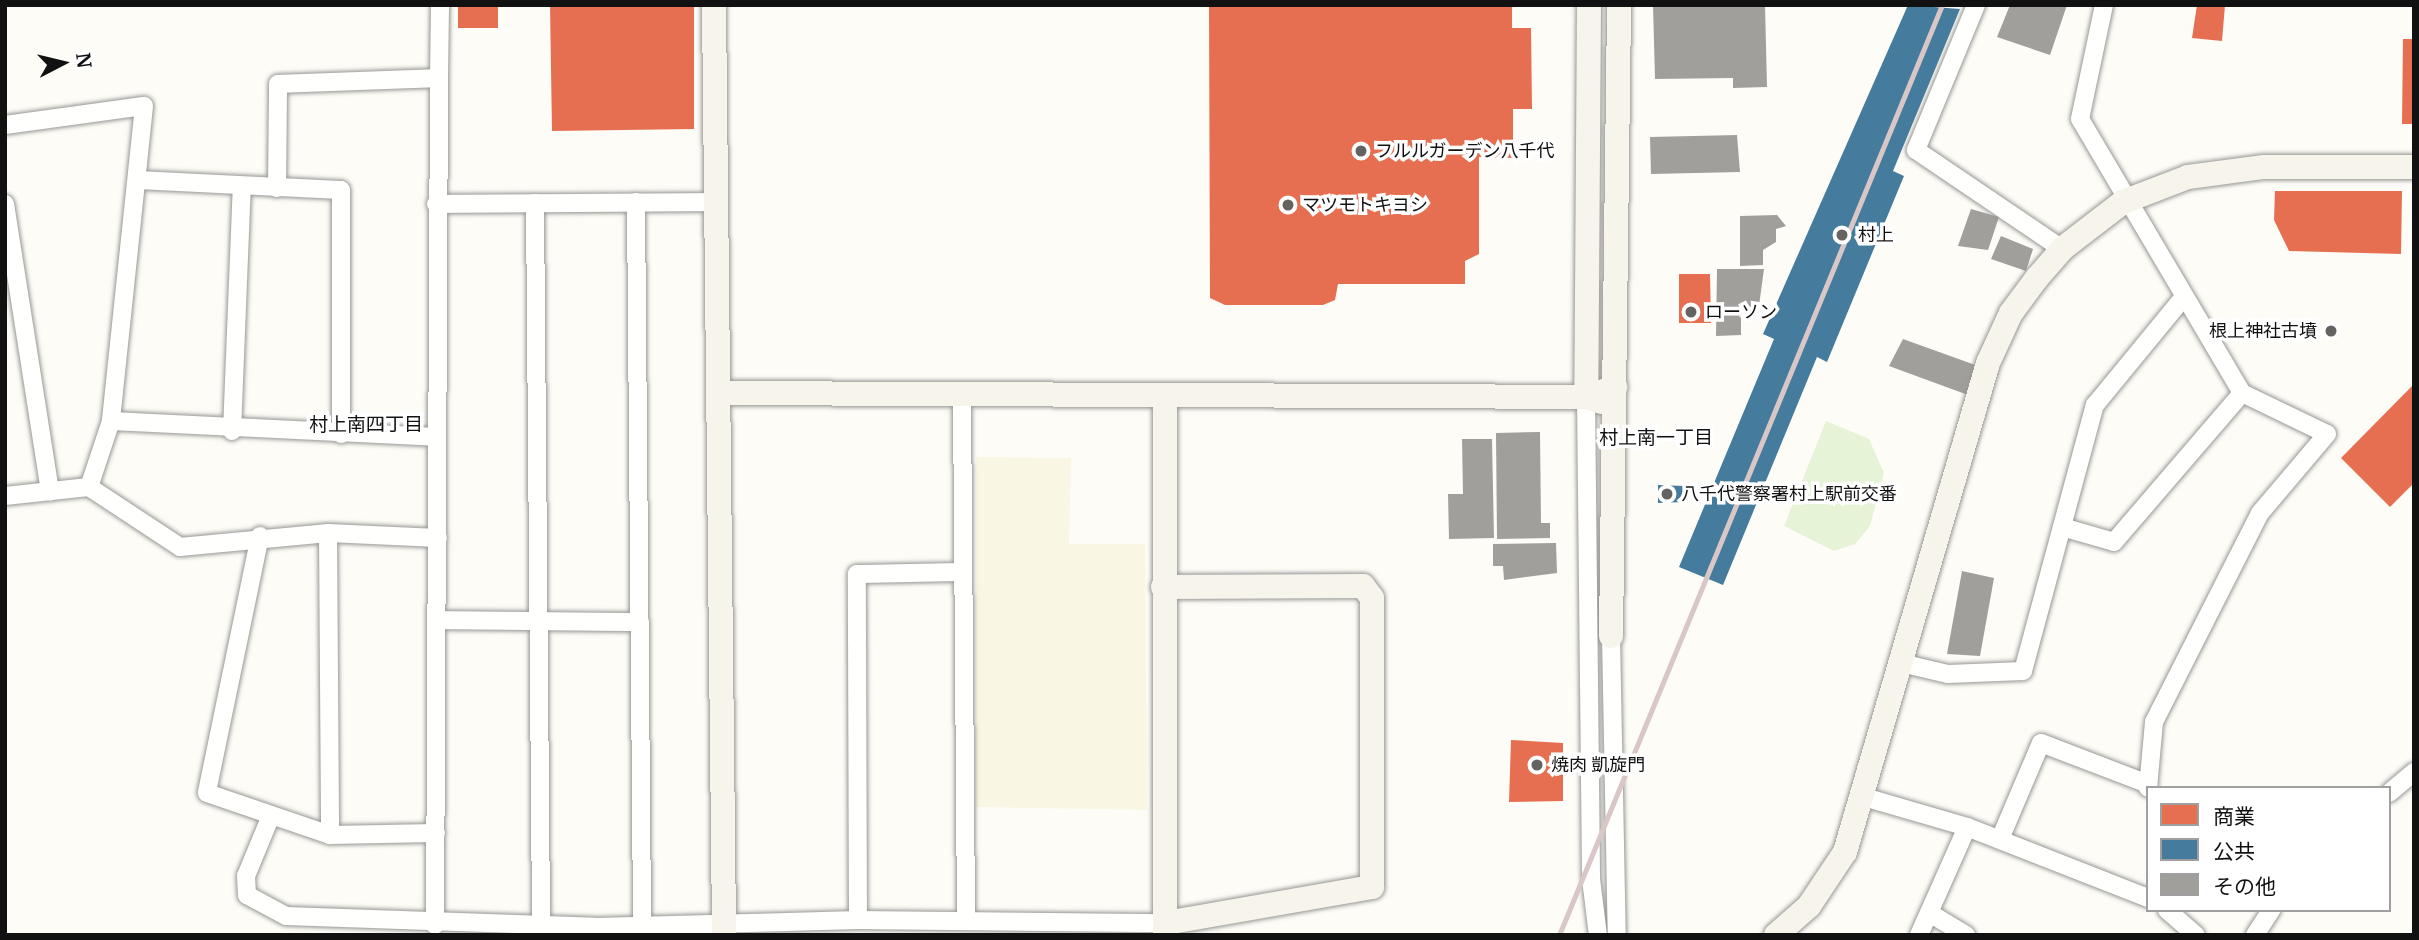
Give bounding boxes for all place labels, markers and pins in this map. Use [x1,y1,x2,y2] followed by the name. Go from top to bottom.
[1375,140,1555,162] place label: フルルガーデン八千代
[1353,143,1369,159] marker: フルルガーデン八千代
[1302,194,1428,216] place label: マツモトキヨシ
[1280,197,1296,213] marker: マツモトキヨシ
[1858,224,1894,246] place label: 村上
[1832,225,1852,245] marker: 村上
[1705,301,1777,323] place label: ローソン
[1683,304,1699,320] marker: ローソン
[2209,320,2317,342] place label: 根上神社古墳
[2323,323,2339,339] marker: 根上神社古墳
[1681,483,1897,505] place label: 八千代警察署村上駅前交番
[1659,486,1675,502] marker: 八千代警察署村上駅前交番
[1551,754,1645,776] place label: 焼肉 凱旋門
[1529,757,1545,773] marker: 焼肉 凱旋門

